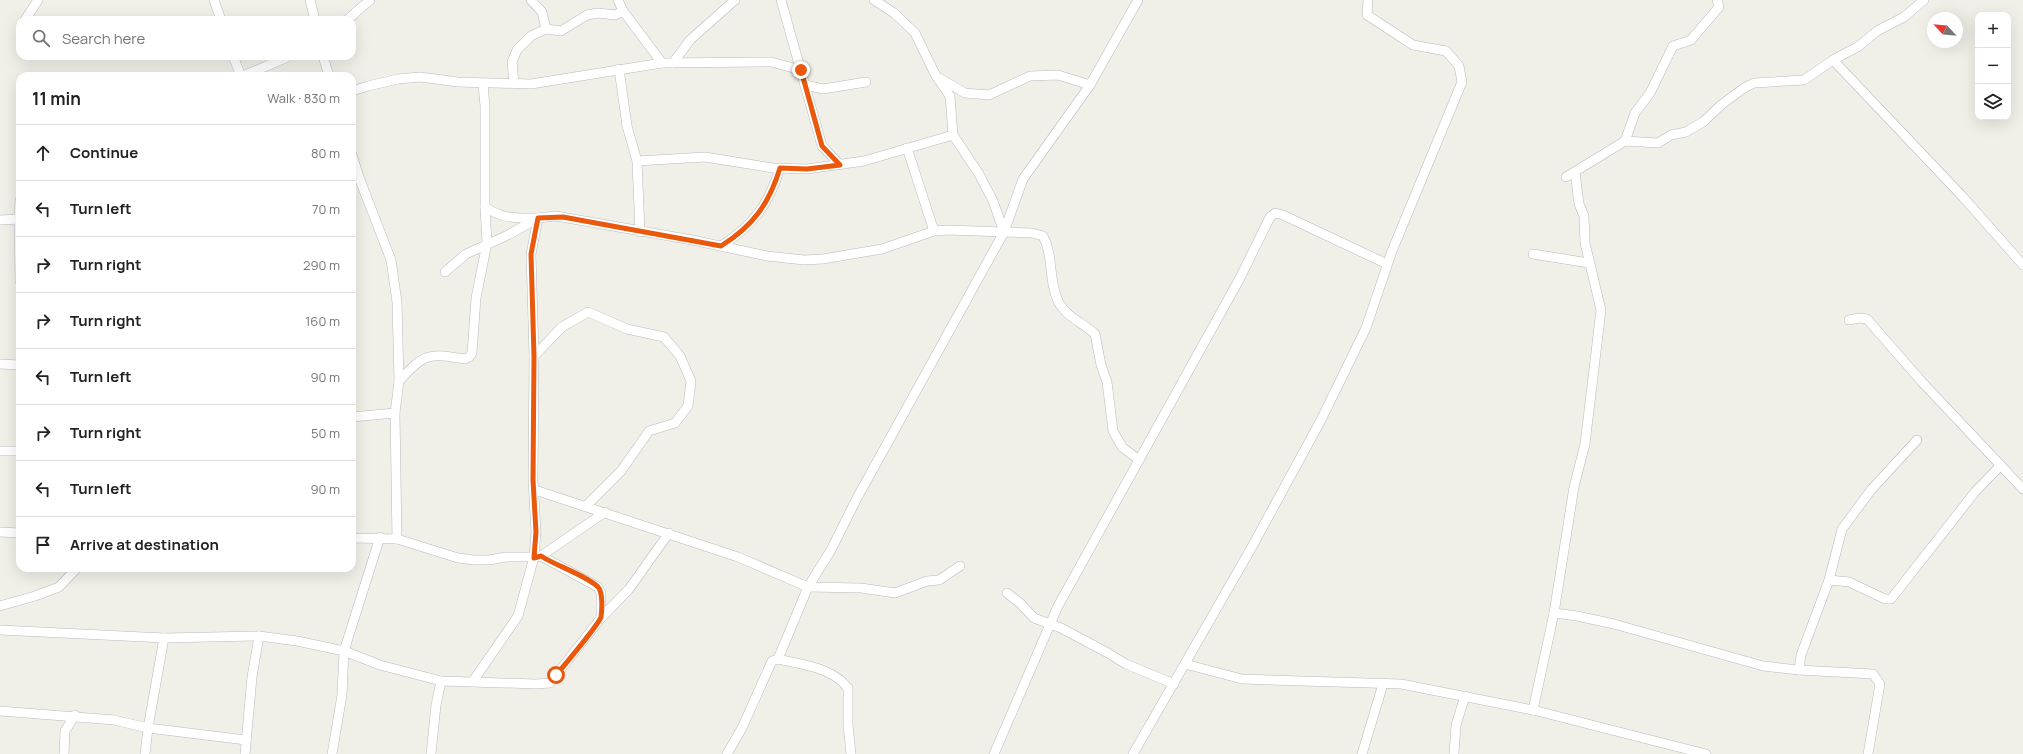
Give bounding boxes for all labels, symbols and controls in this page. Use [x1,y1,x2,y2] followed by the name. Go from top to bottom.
[1927,12,1963,48] north arrow
[1975,12,2011,120] map controls
[1975,12,2011,48] button: +
[16,16,356,60] search box
[30,27,52,49] icon: search
[62,28,145,49] text: Search here
[1975,48,2011,84] button: −
[792,61,810,79] route end
[1975,84,2011,120] button: layers
[32,87,81,110] text: 11 min
[267,89,340,107] text: Walk · 830 m
[32,142,54,164] icon: ahead
[70,142,138,163] text: Continue
[311,144,340,162] text: 80 m
[32,198,54,220] icon: left
[70,198,132,219] text: Turn left
[312,200,340,218] text: 70 m
[32,254,54,276] icon: right
[70,254,141,275] text: Turn right
[303,256,340,274] text: 290 m
[32,310,54,332] icon: right
[70,310,141,331] text: Turn right
[305,312,340,330] text: 160 m
[32,366,54,388] icon: left
[70,366,132,387] text: Turn left
[310,368,340,386] text: 90 m
[32,422,54,444] icon: right
[70,422,141,443] text: Turn right
[311,424,340,442] text: 50 m
[32,478,54,500] icon: left
[70,478,132,499] text: Turn left
[310,480,340,498] text: 90 m
[32,534,54,556] icon: arrive
[70,534,219,555] text: Arrive at destination
[547,666,565,684] route start

